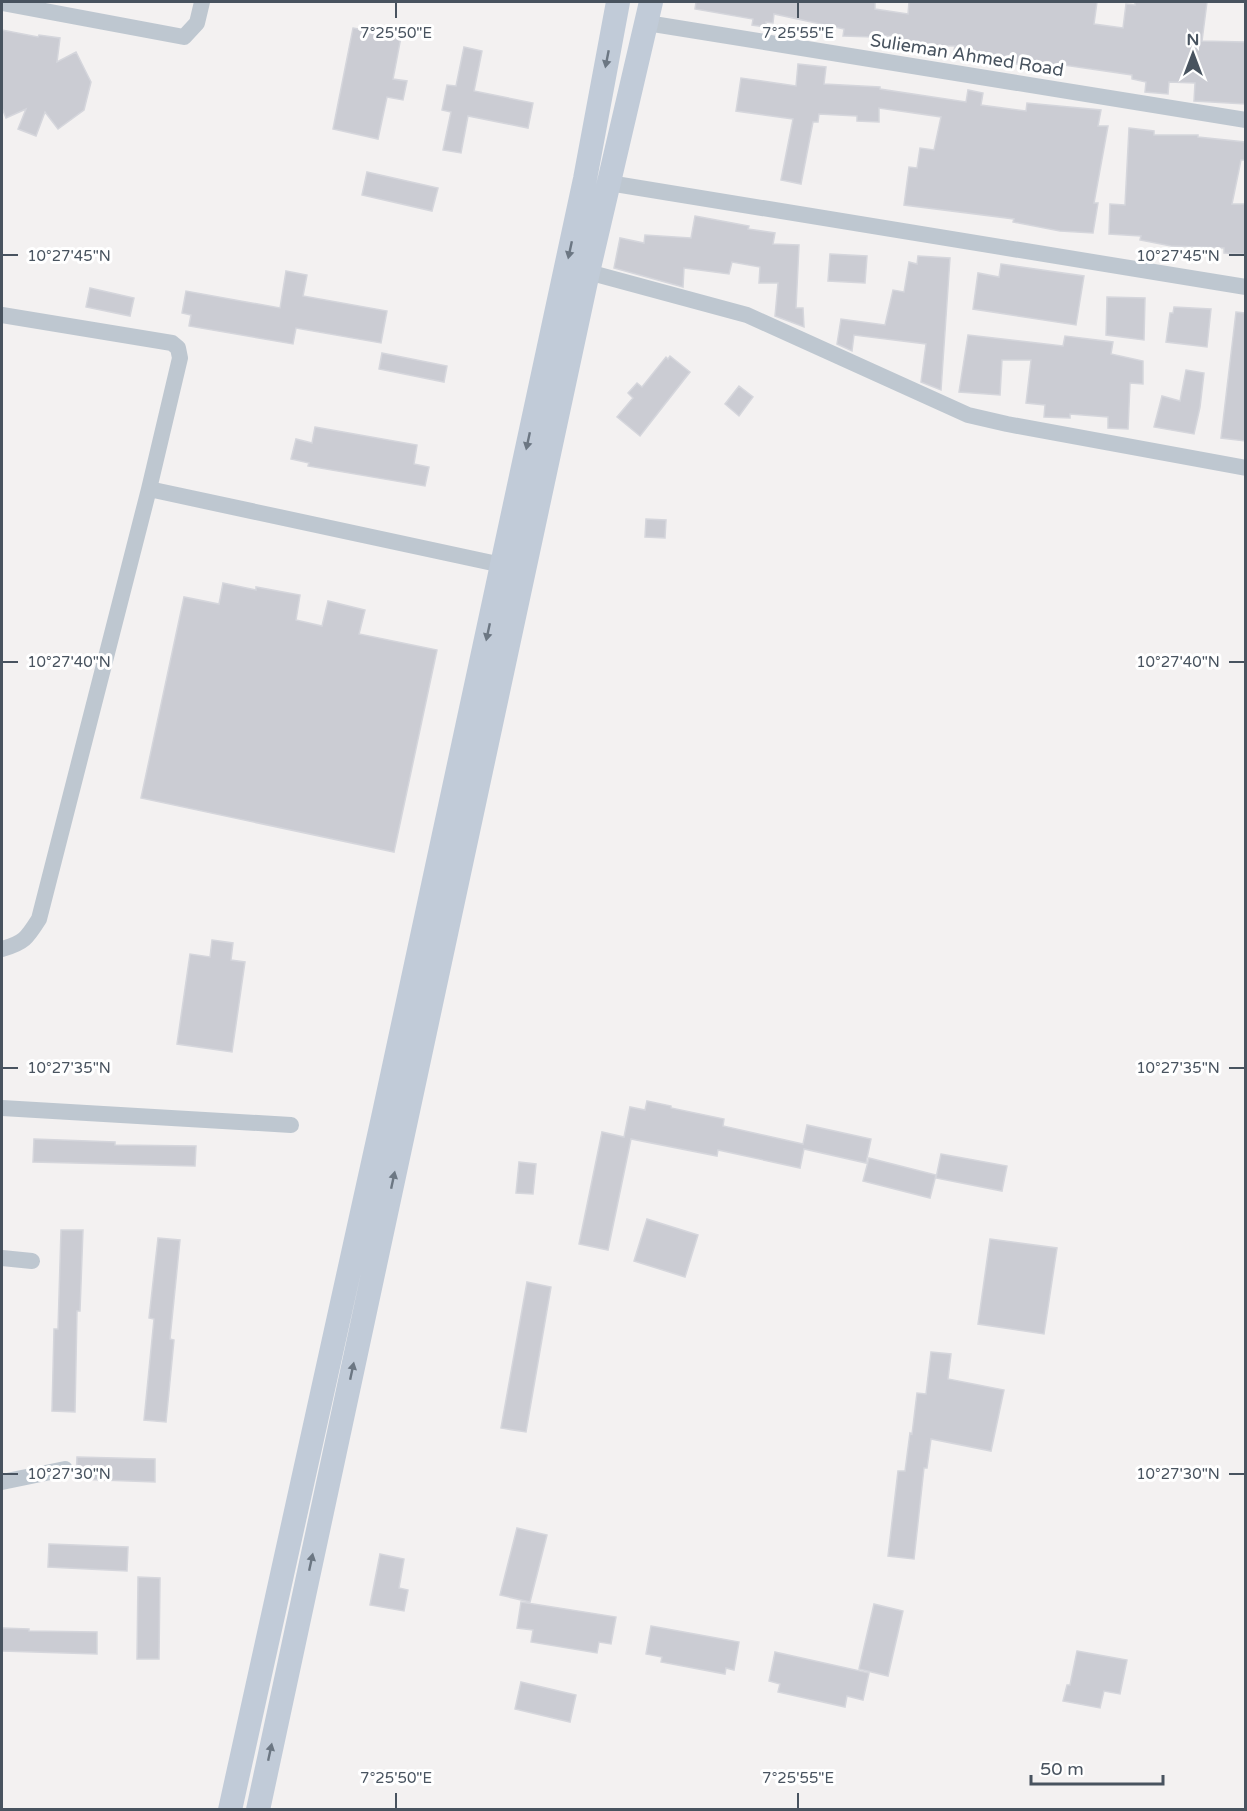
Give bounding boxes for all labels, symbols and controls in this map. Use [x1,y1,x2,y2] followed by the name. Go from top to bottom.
[360,24,432,42] text: 7°25'50"E
[762,24,834,42] text: 7°25'55"E
[1163,24,1223,84] north arrow
[869,29,1065,81] street label: Sulieman Ahmed Road
[1187,30,1199,50] text: N
[602,50,611,69] one-way arrow
[564,241,574,260] one-way arrow
[27,247,111,265] text: 10°27'45"N
[1136,247,1220,265] text: 10°27'45"N
[523,432,533,450] one-way arrow
[482,622,492,641] one-way arrow
[27,653,111,671] text: 10°27'40"N
[1136,653,1220,671] text: 10°27'40"N
[27,1059,111,1077] text: 10°27'35"N
[1136,1059,1220,1077] text: 10°27'35"N
[389,1171,398,1190] one-way arrow
[348,1361,357,1380] one-way arrow
[27,1465,111,1483] text: 10°27'30"N
[1136,1465,1220,1483] text: 10°27'30"N
[307,1552,316,1571] one-way arrow
[266,1743,276,1762] one-way arrow
[1031,1748,1163,1786] scale bar
[1040,1758,1084,1780] text: 50 m
[360,1769,432,1787] text: 7°25'50"E
[762,1769,834,1787] text: 7°25'55"E

